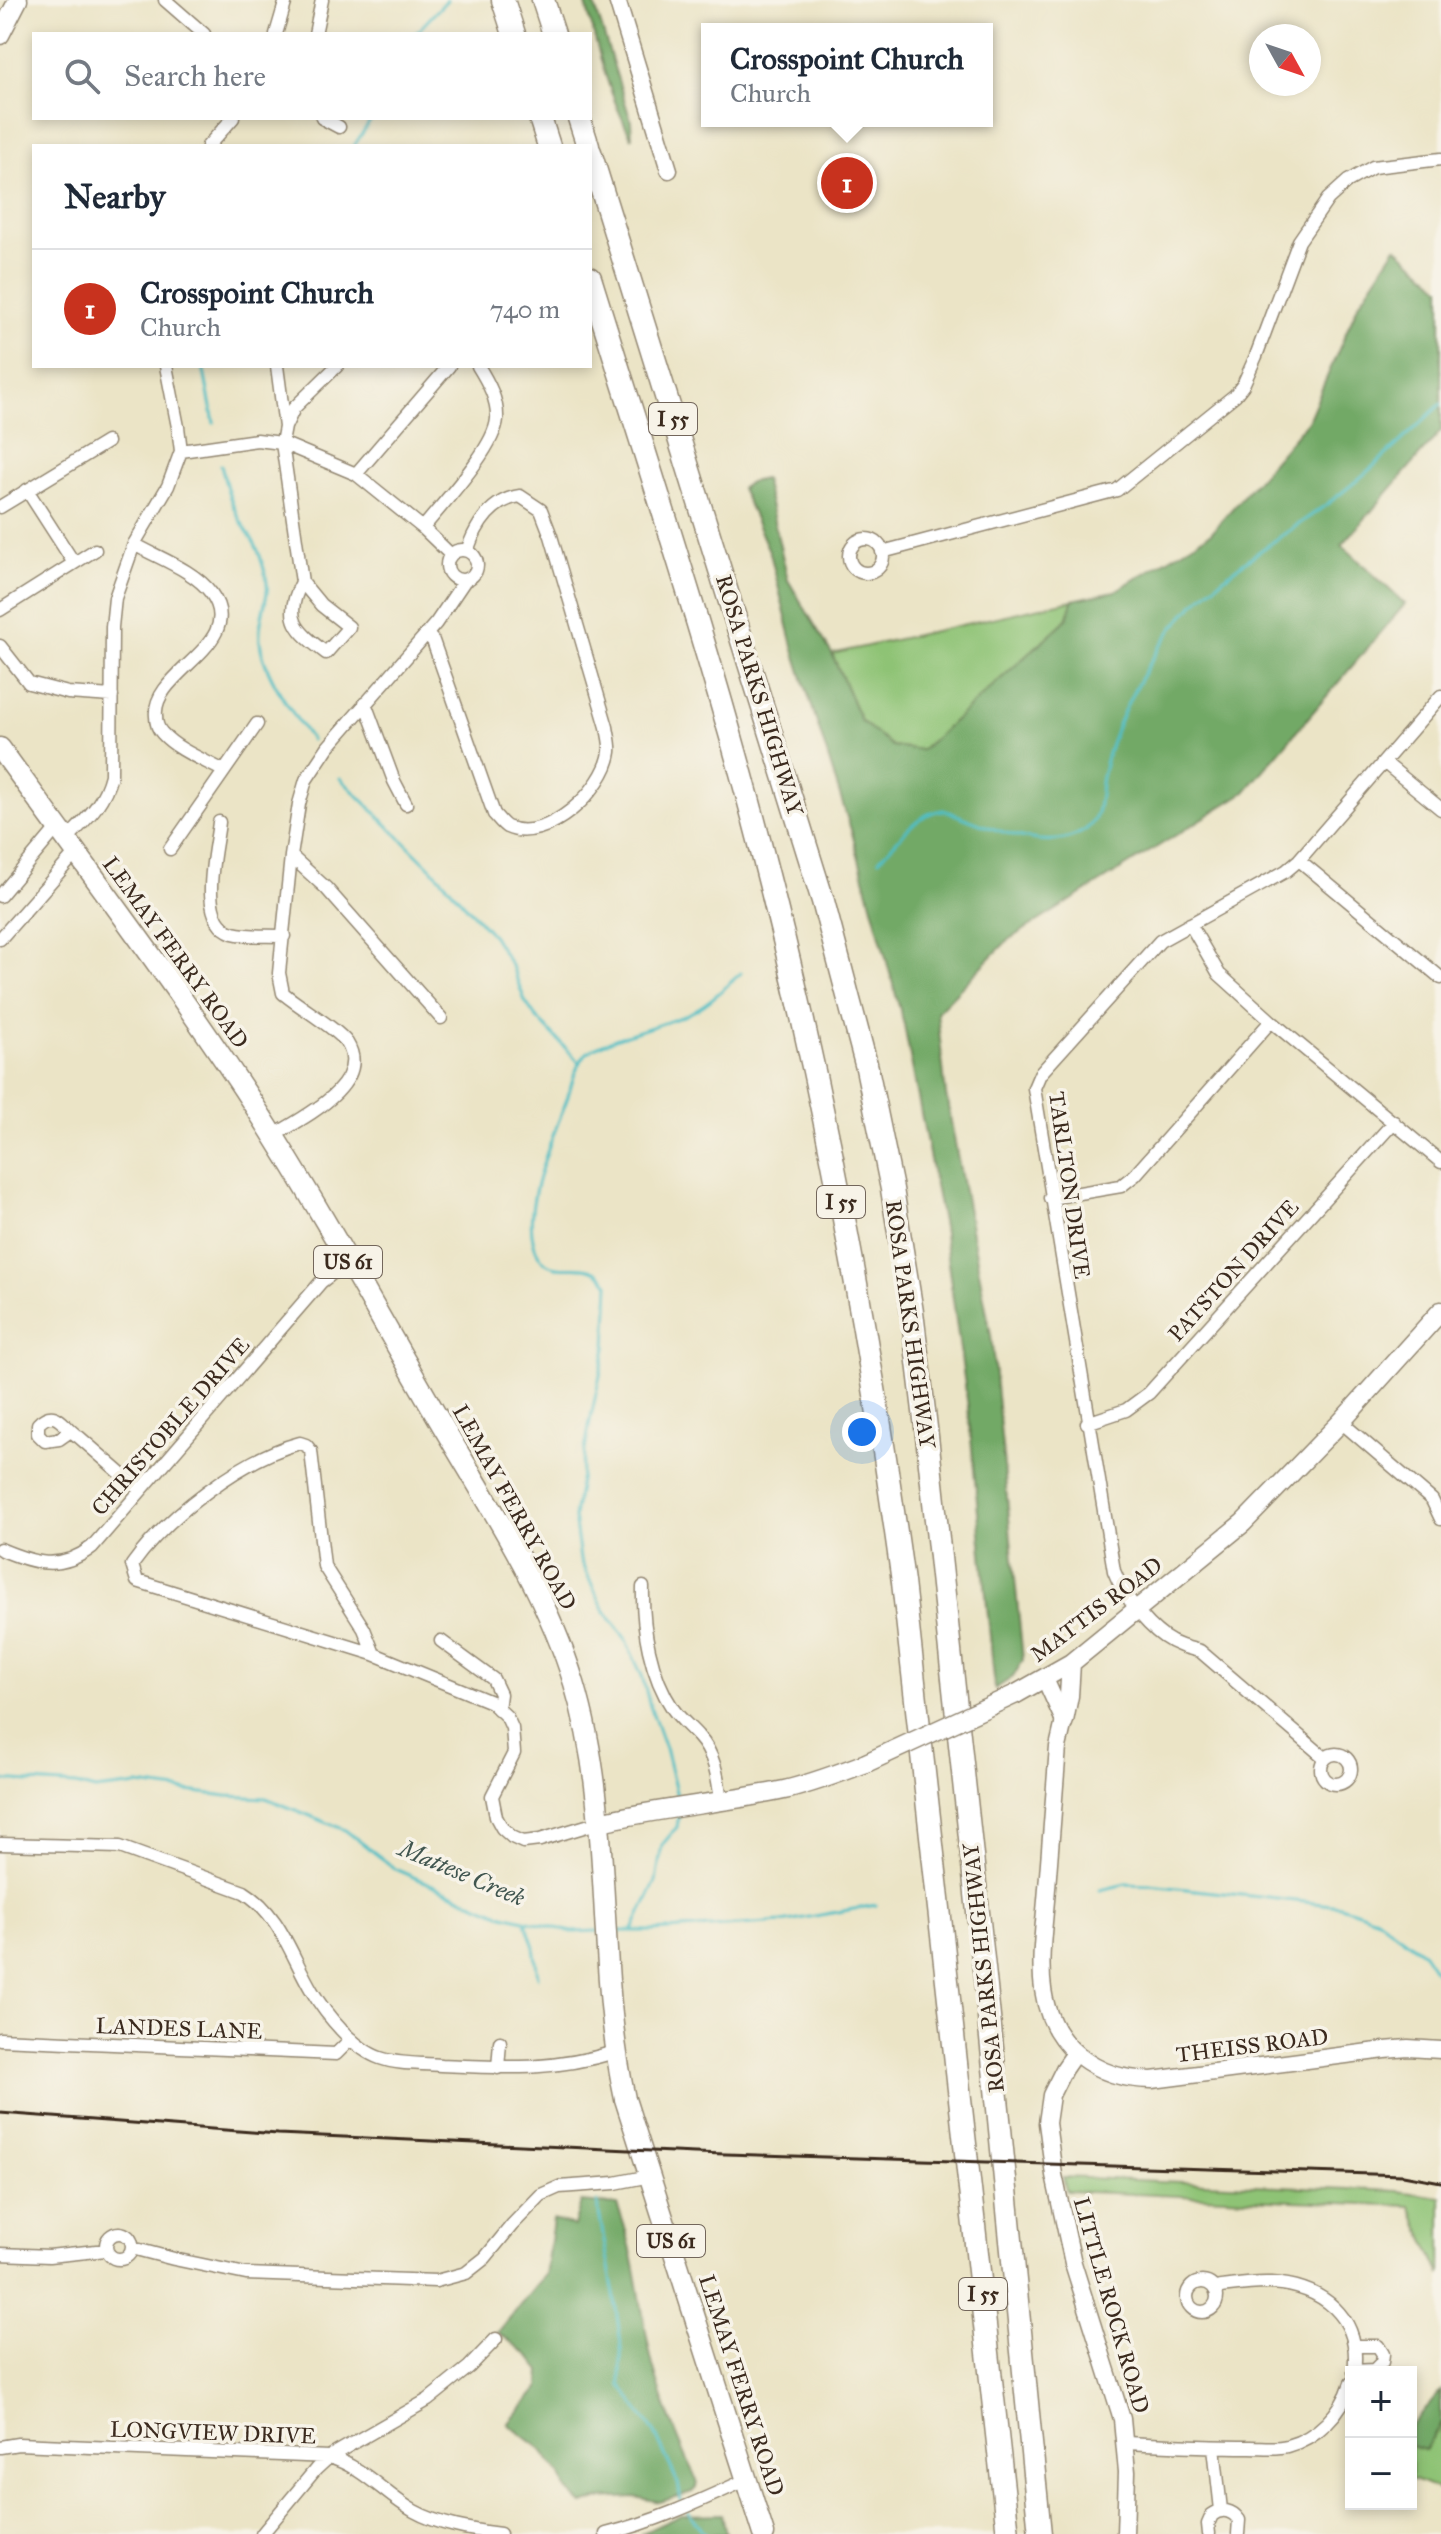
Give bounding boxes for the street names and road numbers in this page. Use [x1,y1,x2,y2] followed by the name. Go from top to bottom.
[649,403,697,435] road number: I 55
[710,571,809,820] street label: ROSA PARKS HIGHWAY
[97,851,254,1054] street label: LEMAY FERRY ROAD
[1043,1090,1096,1281] street label: TARLTON DRIVE
[817,1186,865,1218] road number: I 55
[1162,1193,1304,1347] street label: PATSTON DRIVE
[880,1198,941,1451] street label: ROSA PARKS HIGHWAY
[314,1246,382,1278] road number: US 61
[86,1331,255,1521] street label: CHRISTOBLE DRIVE
[447,1400,582,1615] street label: LEMAY FERRY ROAD
[1025,1551,1167,1668] street label: MATTIS ROAD
[957,1841,1010,2094] street label: ROSA PARKS HIGHWAY
[95,2012,263,2045] street label: LANDES LANE
[1174,2023,1330,2068] street label: THEISS ROAD
[1068,2194,1155,2416] street label: LITTLE ROCK ROAD
[637,2225,705,2257] road number: US 61
[693,2271,790,2499] street label: LEMAY FERRY ROAD
[959,2278,1007,2310] road number: I 55
[109,2415,317,2450] street label: LONGVIEW DRIVE

